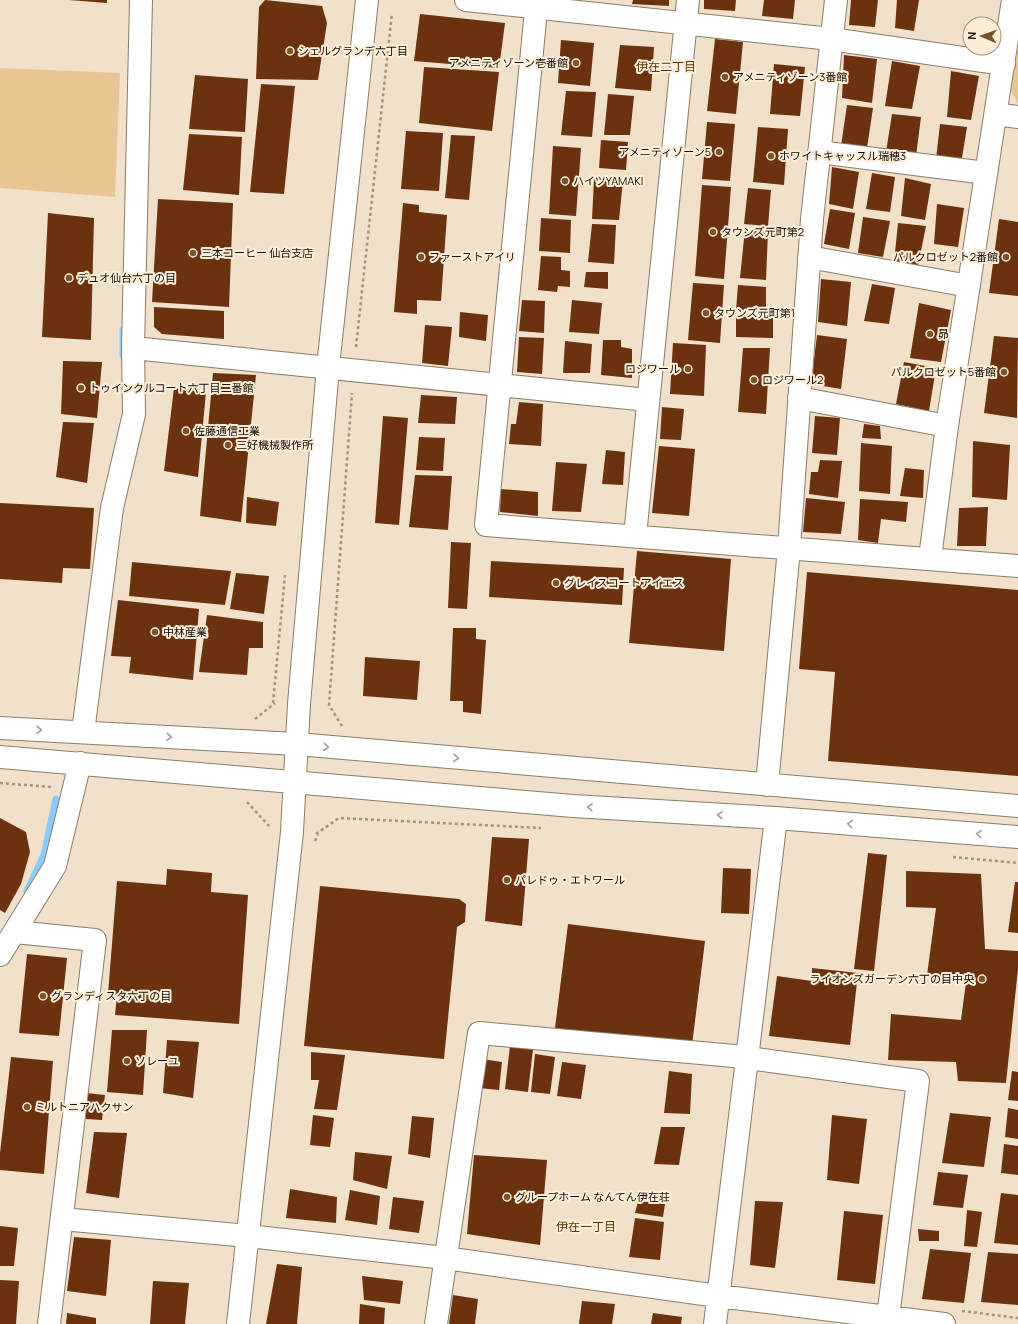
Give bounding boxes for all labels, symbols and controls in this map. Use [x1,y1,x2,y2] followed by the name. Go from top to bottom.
[962,16,1002,56] north arrow
[964,31,979,40] text: N
[298,43,408,58] place label: シェルグランデ六丁目
[285,46,295,56] marker: シェルグランデ六丁目
[449,55,568,70] place label: アメニティゾーン壱番館
[571,58,581,68] marker: アメニティゾーン壱番館
[636,58,696,75] district label: 伊在二丁目
[733,69,847,84] place label: アメニティゾーン3番館
[720,72,730,82] marker: アメニティゾーン3番館
[618,144,711,159] place label: アメニティゾーン5
[714,147,724,157] marker: アメニティゾーン5
[779,148,906,163] place label: ホワイトキャッスル瑞穂3
[766,151,776,161] marker: ホワイトキャッスル瑞穂3
[573,173,643,188] place label: ハイツYAMAKI
[560,176,570,186] marker: ハイツYAMAKI
[721,224,804,239] place label: タウンズ元町第2
[708,227,718,237] marker: タウンズ元町第2
[201,245,313,260] place label: 三本コーヒー 仙台支店
[188,248,198,258] marker: 三本コーヒー 仙台支店
[429,249,516,264] place label: ファーストアイリ
[893,249,998,264] place label: パルクロゼット2番館
[416,252,426,262] marker: ファーストアイリ
[1001,252,1011,262] marker: パルクロゼット2番館
[77,270,176,285] place label: デュオ仙台六丁の目
[64,273,74,283] marker: デュオ仙台六丁の目
[714,305,795,320] place label: タウンズ元町第1
[701,308,711,318] marker: タウンズ元町第1
[938,326,949,341] place label: 昴
[925,329,935,339] marker: 昴
[625,361,680,376] place label: ロジワール
[683,364,693,374] marker: ロジワール
[891,364,996,379] place label: パルクロゼット5番館
[999,367,1009,377] marker: パルクロゼット5番館
[762,372,823,387] place label: ロジワール2
[749,375,759,385] marker: ロジワール2
[89,380,253,395] place label: トゥインクルコート六丁目二番館
[76,383,86,393] marker: トゥインクルコート六丁目二番館
[194,423,260,438] place label: 佐藤通信工業
[181,426,191,436] marker: 佐藤通信工業
[236,437,314,452] place label: 三好機械製作所
[223,440,233,450] marker: 三好機械製作所
[564,575,684,590] place label: グレイスコートアイエス
[551,578,561,588] marker: グレイスコートアイエス
[163,624,207,639] place label: 中林産業
[150,627,160,637] marker: 中林産業
[36,725,42,734] one-way arrow
[166,732,172,741] one-way arrow
[323,742,329,751] one-way arrow
[453,753,459,762] one-way arrow
[587,802,593,811] one-way arrow
[717,810,723,819] one-way arrow
[847,820,853,829] one-way arrow
[976,830,982,839] one-way arrow
[515,872,625,887] place label: パレドゥ・エトワール
[502,875,512,885] marker: パレドゥ・エトワール
[809,971,975,986] place label: ライオンズガーデン六丁の目中央
[977,974,987,984] marker: ライオンズガーデン六丁の目中央
[51,988,171,1003] place label: グランディスタ六丁の目
[38,991,48,1001] marker: グランディスタ六丁の目
[135,1053,179,1068] place label: ソレーユ
[122,1056,132,1066] marker: ソレーユ
[35,1099,134,1114] place label: ミルトニアハクサン
[22,1102,32,1112] marker: ミルトニアハクサン
[515,1189,670,1204] place label: グループホーム なんてん伊在荘
[502,1192,512,1202] marker: グループホーム なんてん伊在荘
[556,1218,616,1235] district label: 伊在一丁目

